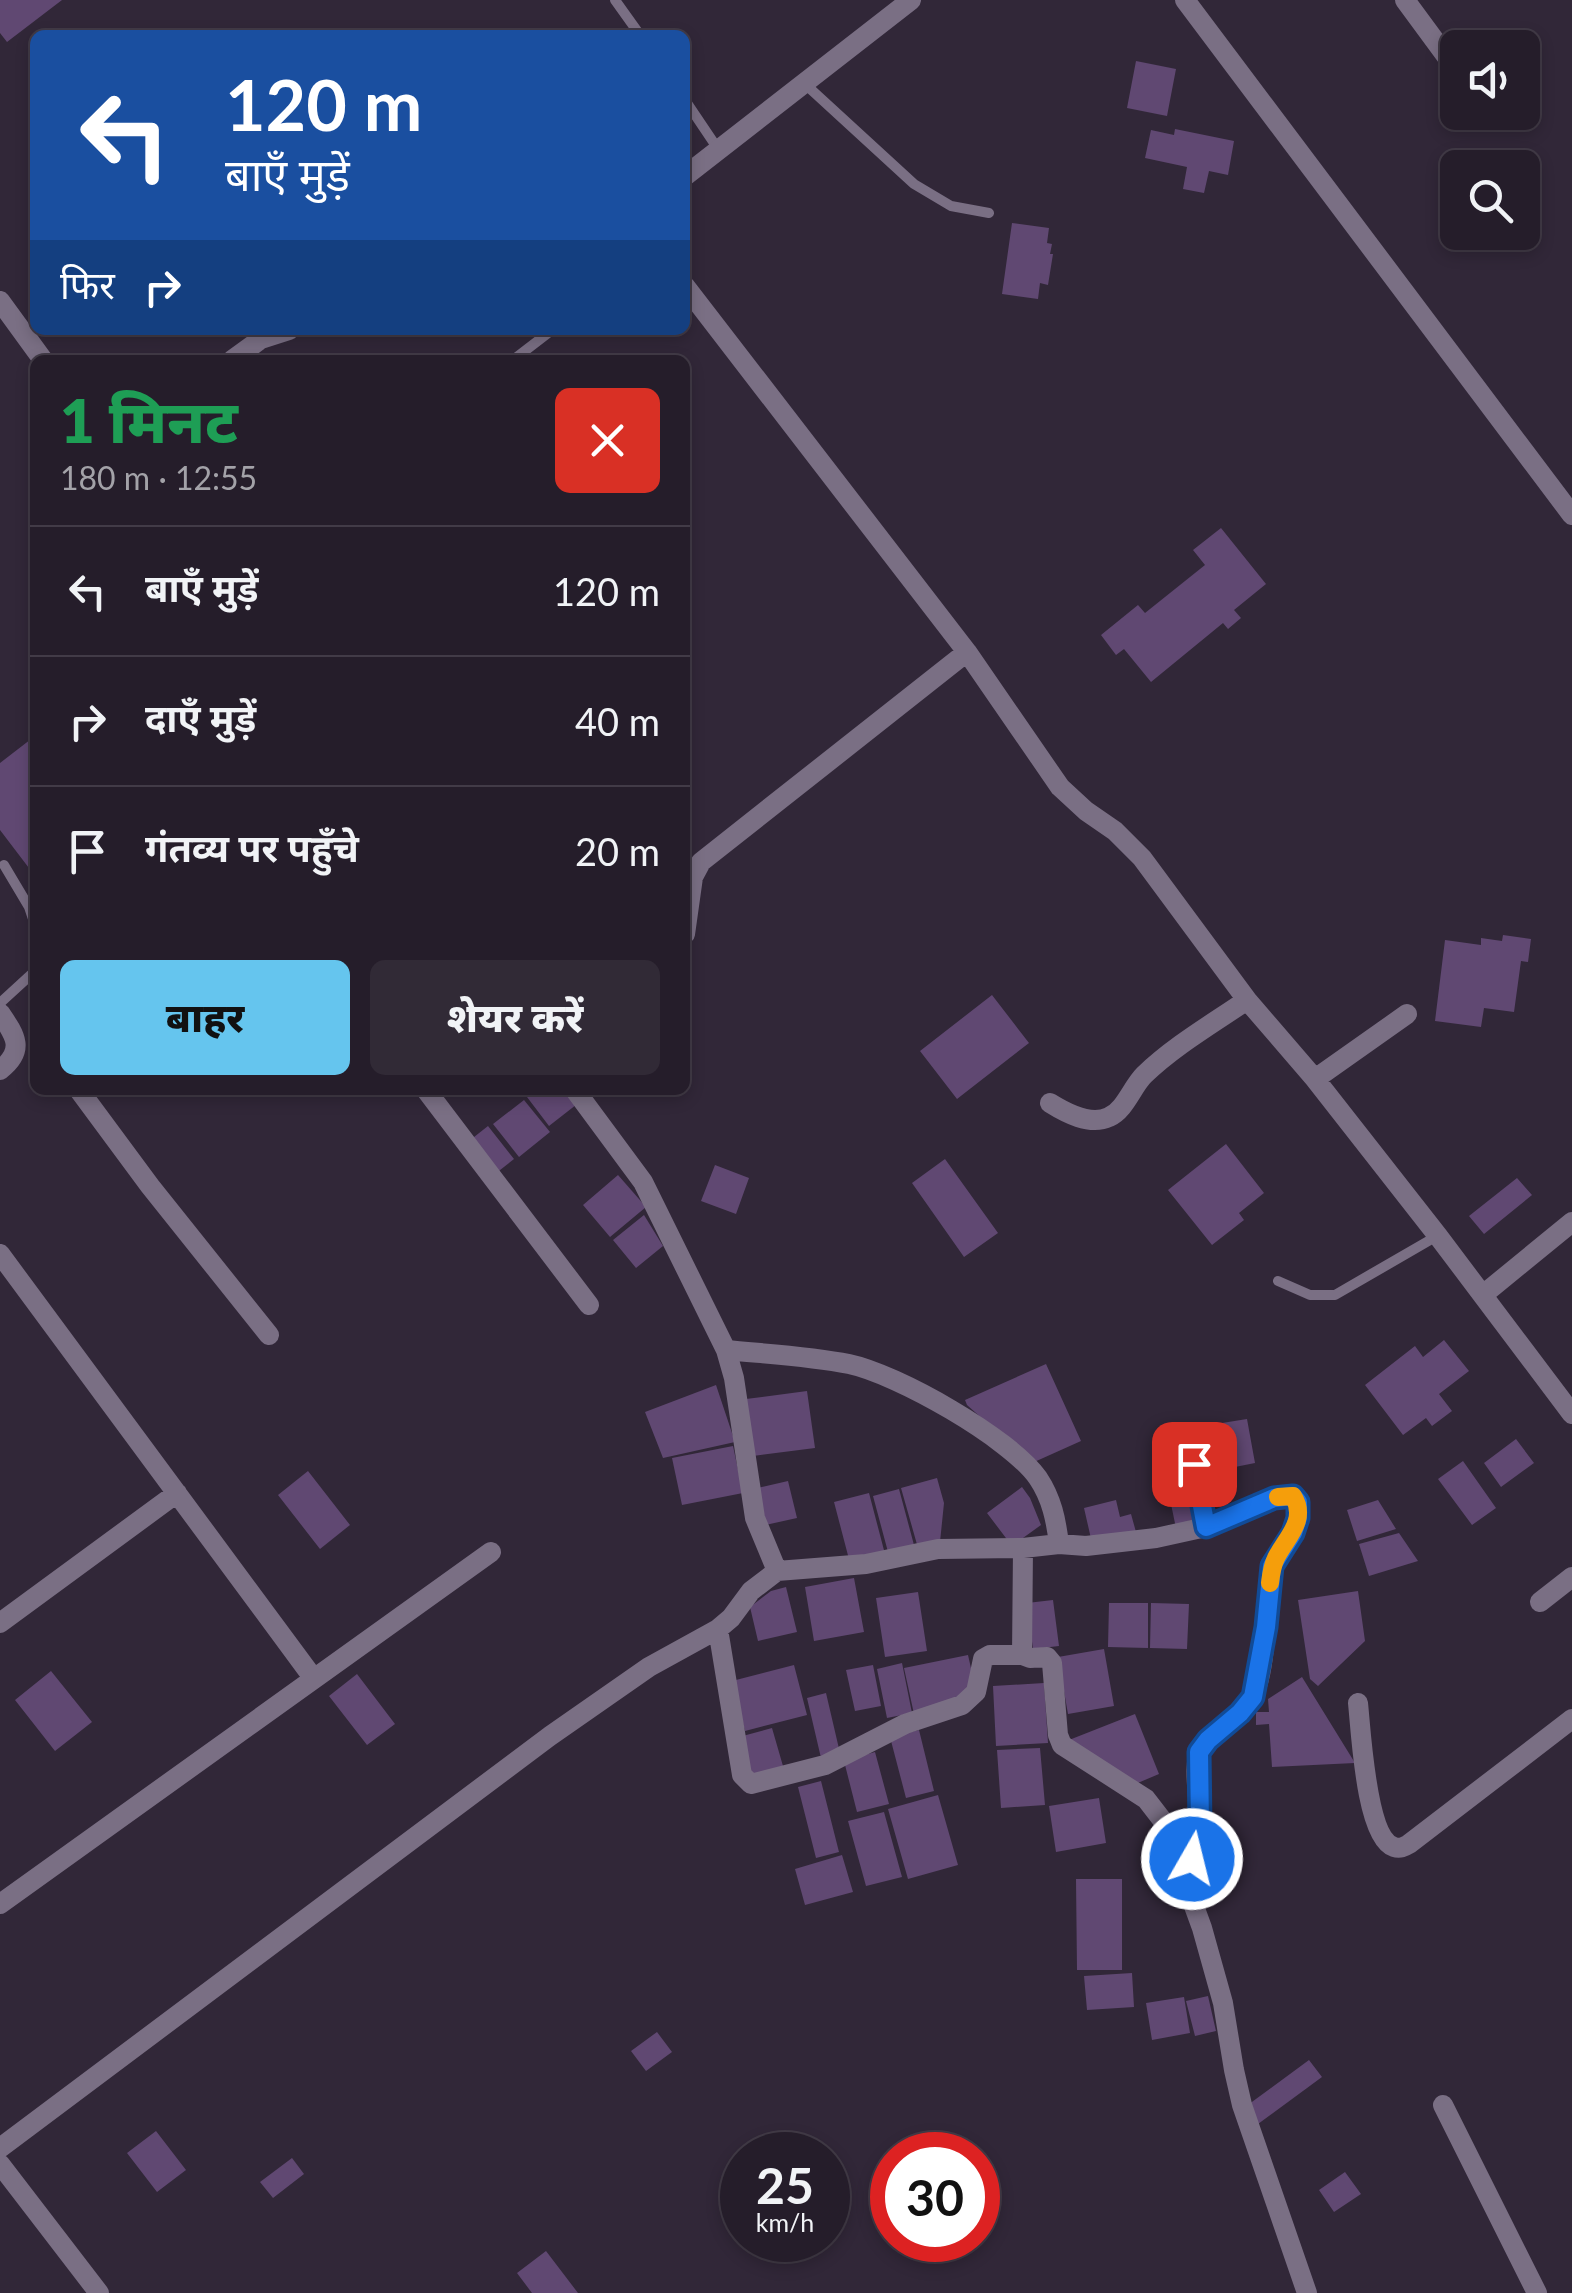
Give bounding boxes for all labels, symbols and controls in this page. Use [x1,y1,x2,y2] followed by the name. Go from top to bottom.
[1440,30,1540,250] map controls
[1440,30,1540,130] button: sound
[225,62,422,146] text: 120 m
[60,70,190,200] icon: left
[225,147,350,201] text: बाएँ मुड़ें
[1440,150,1540,250] button: search
[135,260,190,315] icon: right
[60,261,115,307] text: फिर
[60,384,238,456] text: 1 मिनट
[555,388,660,493] button: close
[60,458,257,497] text: 180 m · 12:55
[60,564,115,619] icon: left
[145,564,258,610] text: बाएँ मुड़ें
[553,568,660,614] text: 120 m
[60,694,115,749] icon: right
[145,694,256,740] text: दाएँ मुड़ें
[575,698,660,744] text: 40 m
[60,824,115,879] icon: arrive
[145,824,359,870] text: गंतव्य पर पहुँचे
[575,828,660,874] text: 20 m
[60,960,350,1075] button: बाहर
[370,960,660,1075] button: शेयर करें
[1152,1422,1237,1507] pin
[1167,1437,1222,1492] icon: arrive
[1140,1807,1244,1911] position arrow
[870,2132,1000,2262] speed limit sign: 30
[756,2155,814,2215] text: 25
[756,2207,814,2237] text: km/h

